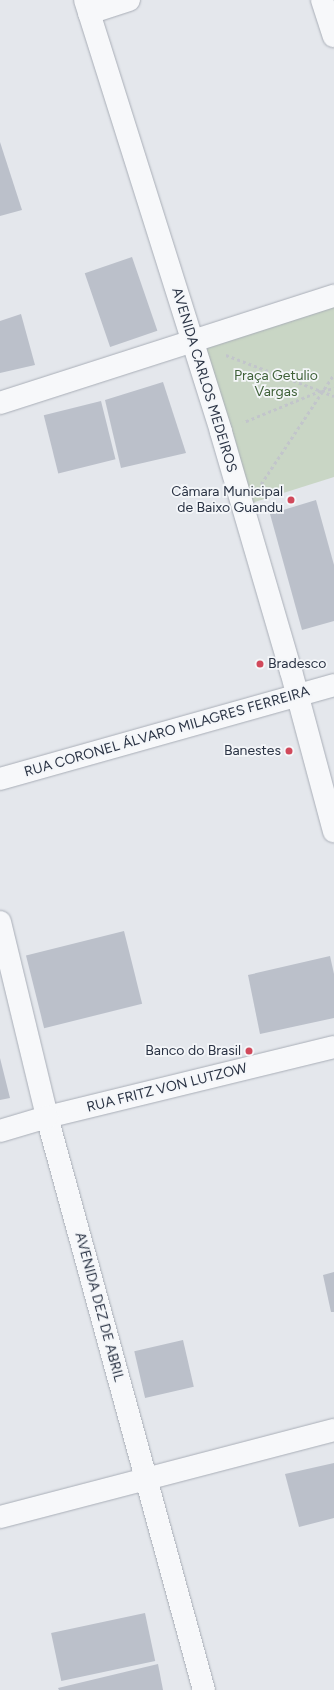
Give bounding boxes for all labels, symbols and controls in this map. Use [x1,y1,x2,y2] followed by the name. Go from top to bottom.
[168,286,240,474] street label: AVENIDA CARLOS MEDEIROS
[234,368,318,400] park label: Praça Getulio Vargas
[171,484,283,516] place label: Câmara Municipal de Baixo Guandu
[286,495,296,505] marker: Câmara Municipal de Baixo Guandu
[268,656,326,672] place label: Bradesco
[255,659,265,669] marker: Bradesco
[22,683,312,781] street label: RUA CORONEL ÁLVARO MILAGRES FERREIRA
[224,743,281,759] place label: Banestes
[284,746,294,756] marker: Banestes
[145,1043,241,1059] place label: Banco do Brasil
[244,1046,254,1056] marker: Banco do Brasil
[85,1060,249,1116] street label: RUA FRITZ VON LUTZOW
[71,1231,127,1383] street label: AVENIDA DEZ DE ABRIL

